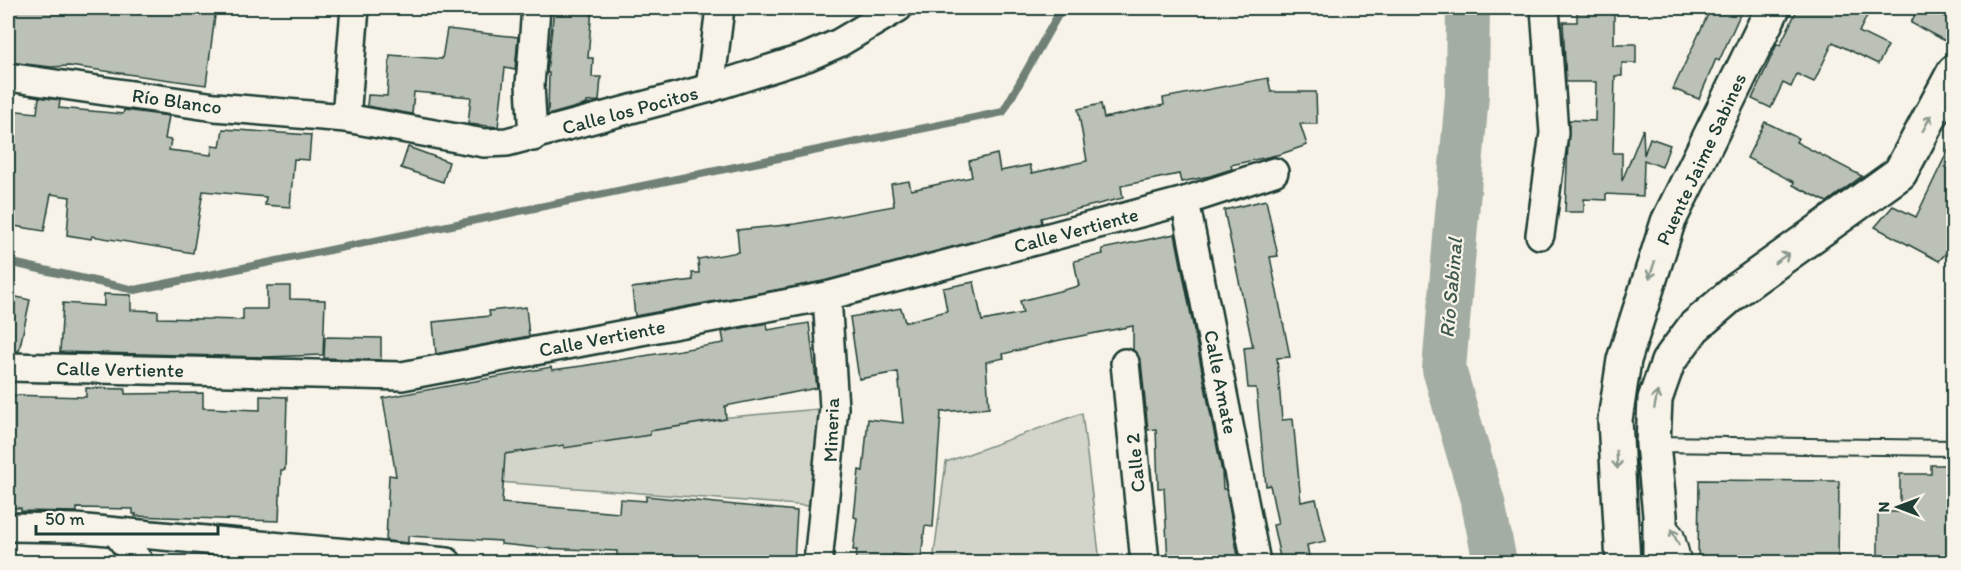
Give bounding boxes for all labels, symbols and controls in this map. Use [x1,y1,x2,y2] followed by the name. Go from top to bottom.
[1651,69,1751,249] street label: Puente Jaime Sabines
[559,80,701,140] street label: Calle los Pocitos
[131,83,223,119] street label: Río Blanco
[1922,114,1933,132] one-way arrow
[1011,202,1141,258] street label: Calle Vertiente
[1434,235,1467,339] water label: Río Sabinal
[1773,252,1789,264] one-way arrow
[1646,260,1657,279] one-way arrow
[537,314,667,362] street label: Calle Vertiente
[1199,328,1243,436] street label: Calle Amate
[56,356,184,382] street label: Calle Vertiente
[1651,390,1662,410] one-way arrow
[818,397,844,463] street label: Mineria
[1120,432,1150,494] street label: Calle 2
[1611,449,1622,469] one-way arrow
[1868,477,1928,537] north arrow
[36,498,218,536] scale bar
[1874,502,1893,512] text: N
[45,508,85,530] text: 50 m
[1669,528,1681,546] one-way arrow

